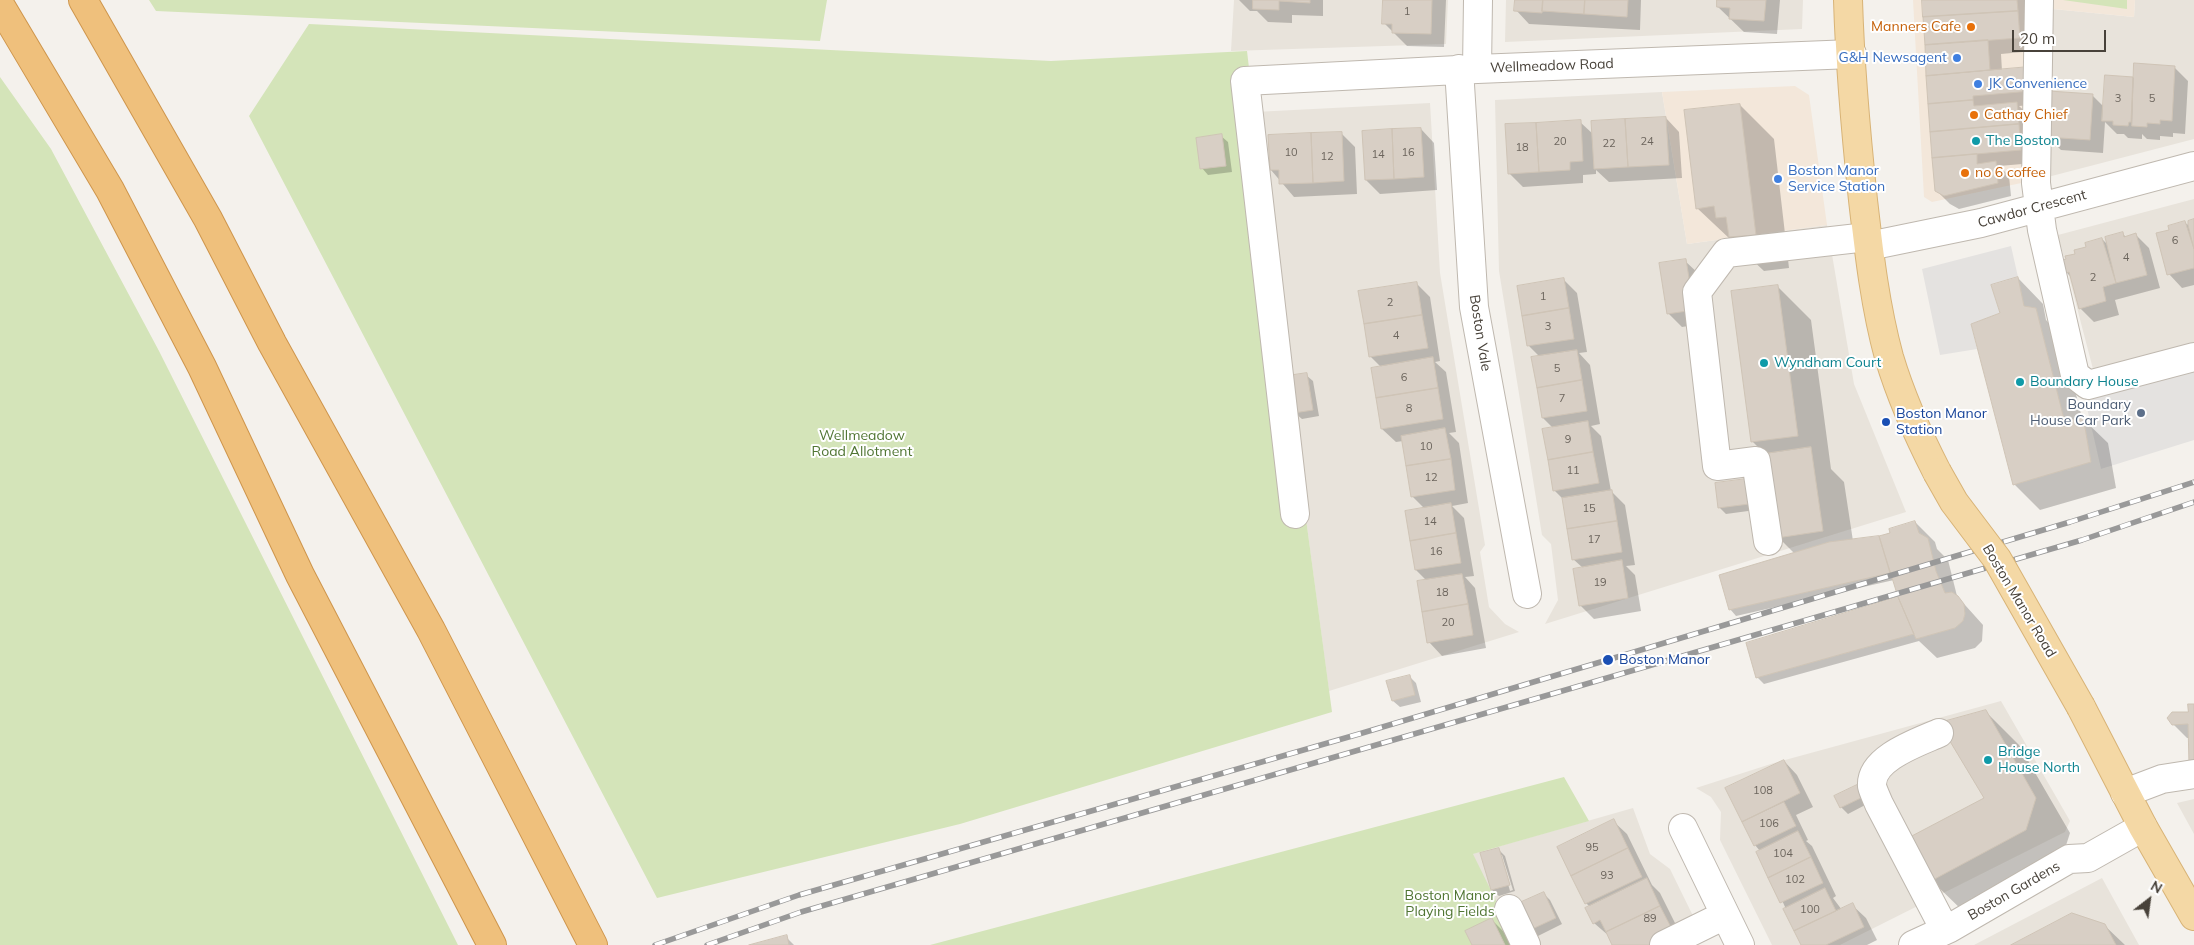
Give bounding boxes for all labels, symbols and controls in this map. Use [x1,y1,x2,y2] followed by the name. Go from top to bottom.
[1404,5,1410,19] house number: 1
[1871,19,1961,35] place label: Manners Cafe
[2014,20,2108,52] scale bar
[1965,21,1977,33] marker: Manners Cafe
[2020,29,2055,48] text: 20 m
[1838,50,1947,66] place label: G&H Newsagent
[1951,52,1963,64] marker: G&H Newsagent
[1490,55,1614,77] street label: Wellmeadow Road
[1988,76,2087,92] place label: JK Convenience
[1972,78,1984,90] marker: JK Convenience
[2115,92,2121,106] house number: 3
[2149,92,2155,106] house number: 5
[1984,107,2068,123] place label: Cathay Chief
[1968,109,1980,121] marker: Cathay Chief
[1986,133,2059,149] place label: The Boston
[1553,135,1567,149] house number: 20
[1640,135,1654,149] house number: 24
[1970,135,1982,147] marker: The Boston
[1602,137,1616,151] house number: 22
[1515,141,1529,155] house number: 18
[1284,146,1298,160] house number: 10
[1401,146,1415,160] house number: 16
[1371,148,1385,162] house number: 14
[1320,150,1334,164] house number: 12
[1788,163,1885,196] place label: Boston Manor Service Station
[1975,165,2046,181] place label: no 6 coffee
[1959,167,1971,179] marker: no 6 coffee
[1772,173,1784,185] marker: Boston Manor Service Station
[1976,186,2088,232] street label: Cawdor Crescent
[2172,234,2178,248] house number: 6
[2123,251,2129,265] house number: 4
[2090,271,2096,285] house number: 2
[1540,290,1546,304] house number: 1
[1466,293,1494,373] street label: Boston Vale
[1387,296,1393,310] house number: 2
[1545,320,1551,334] house number: 3
[1393,329,1399,343] house number: 4
[1774,355,1881,371] place label: Wyndham Court
[1758,357,1770,369] marker: Wyndham Court
[1554,362,1560,376] house number: 5
[1401,371,1407,385] house number: 6
[2030,374,2139,390] place label: Boundary House
[2014,376,2026,388] marker: Boundary House
[1559,392,1565,406] house number: 7
[2030,397,2131,430] place label: Boundary House Car Park
[1406,402,1412,416] house number: 8
[1896,406,1987,438] place label: Boston Manor Station
[2135,407,2147,419] marker: Boundary House Car Park
[1880,416,1892,428] marker: Boston Manor Station
[812,428,912,461] park label: Wellmeadow Road Allotment
[1565,433,1571,447] house number: 9
[1419,440,1433,454] house number: 10
[1566,464,1580,478] house number: 11
[1424,471,1438,485] house number: 12
[1582,502,1596,516] house number: 15
[1423,515,1437,529] house number: 14
[1587,533,1601,547] house number: 17
[1979,541,2059,661] street label: Boston Manor Road
[1429,545,1443,559] house number: 16
[1593,576,1607,590] house number: 19
[1435,586,1449,600] house number: 18
[1441,616,1455,630] house number: 20
[1619,652,1710,668] place label: Boston Manor
[1601,653,1615,667] marker: Boston Manor
[1998,744,2080,776] place label: Bridge House North
[1982,754,1994,766] marker: Bridge House North
[1753,784,1773,798] house number: 108
[1759,817,1779,831] house number: 106
[1585,841,1599,855] house number: 95
[1773,847,1793,861] house number: 104
[1965,858,2063,924] street label: Boston Gardens
[1600,869,1614,883] house number: 93
[1785,873,1805,887] house number: 102
[2124,875,2174,925] north arrow
[2147,877,2166,897] text: N
[1405,888,1495,920] park label: Boston Manor Playing Fields
[1800,903,1820,917] house number: 100
[1643,912,1657,926] house number: 89

